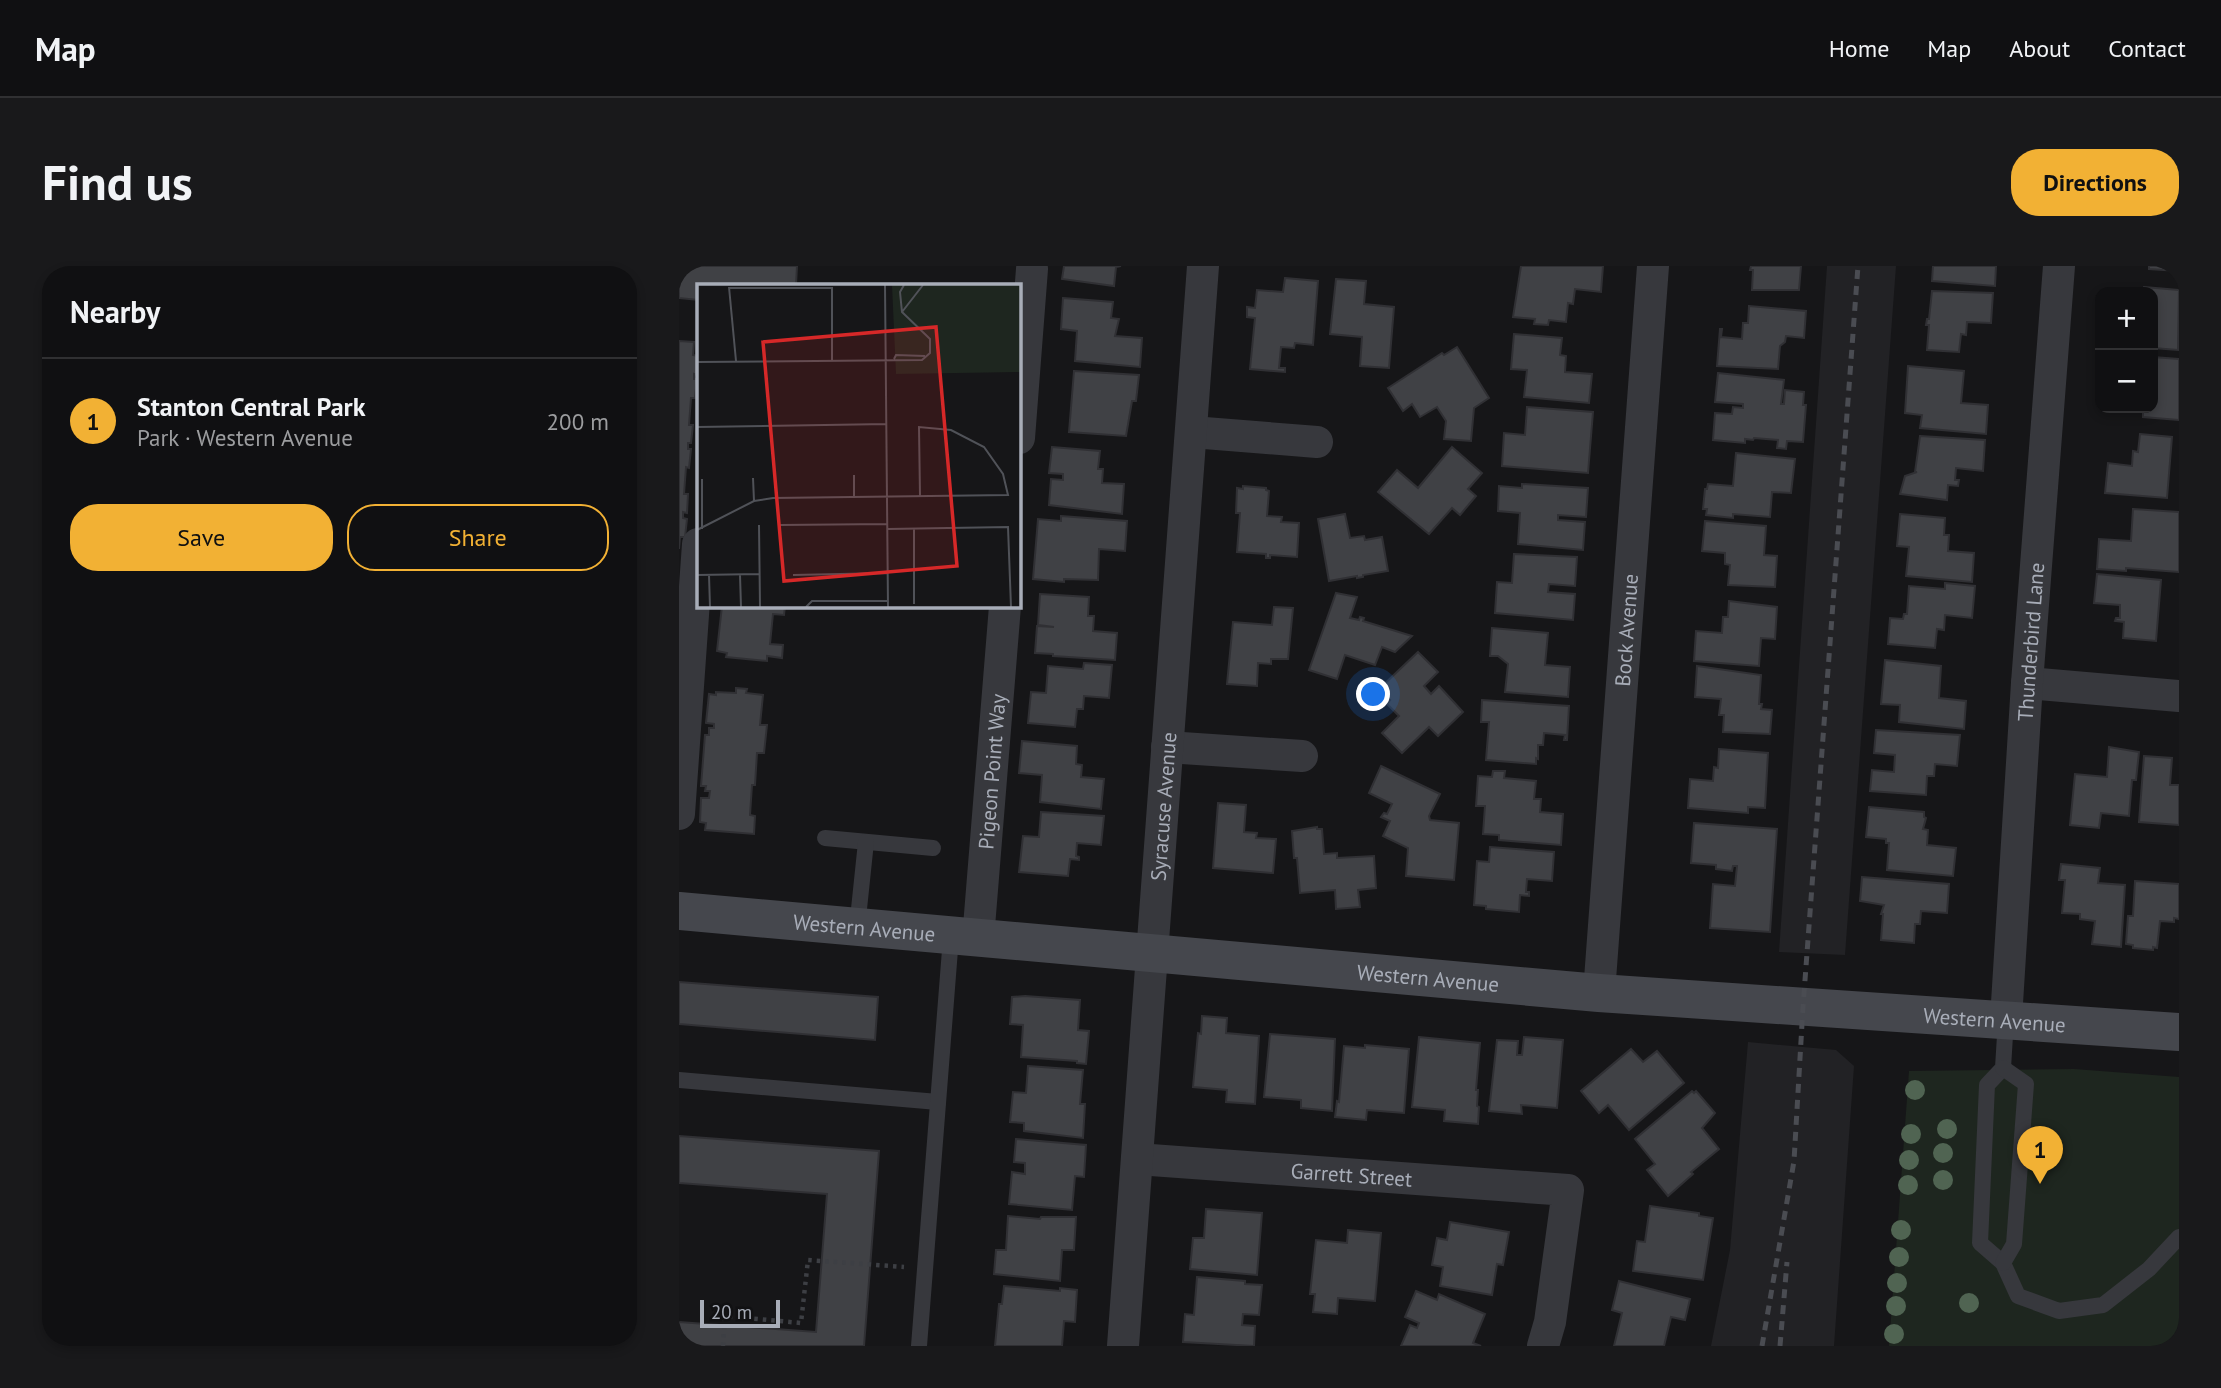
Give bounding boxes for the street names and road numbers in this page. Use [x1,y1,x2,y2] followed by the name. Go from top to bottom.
[2011,561,2050,722] street label: Thunderbird Lane
[1608,573,1644,687] street label: Bock Avenue
[972,693,1011,850] street label: Pigeon Point Way
[1144,731,1182,882] street label: Syracuse Avenue
[792,908,937,947] street label: Western Avenue
[1356,958,1500,998] street label: Western Avenue
[1922,1001,2067,1038] street label: Western Avenue
[1290,1157,1413,1192] street label: Garrett Street

